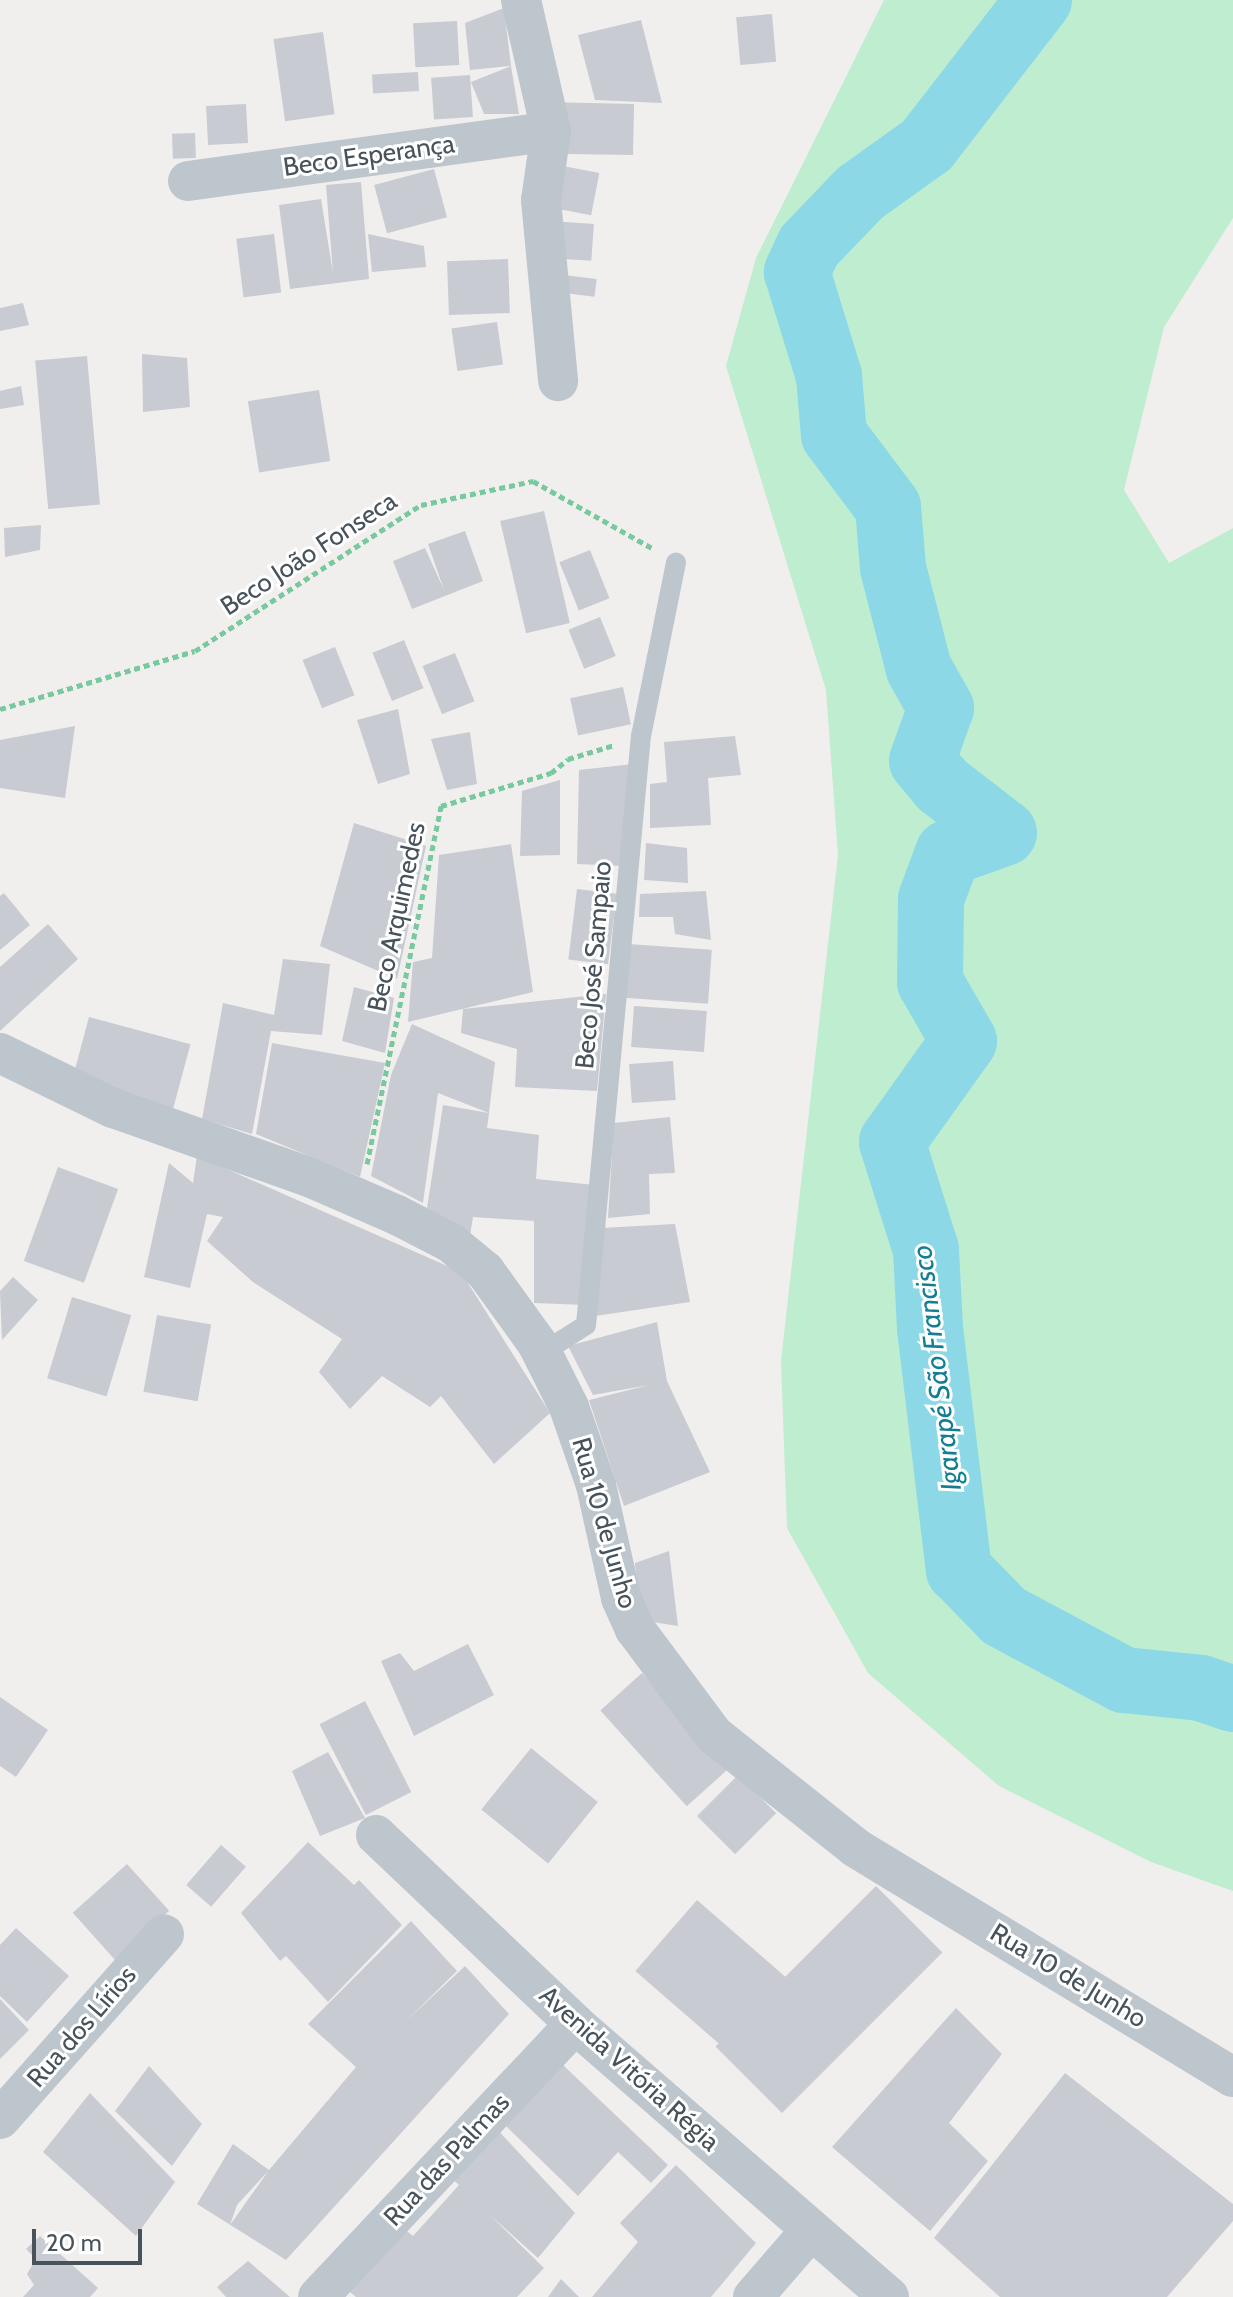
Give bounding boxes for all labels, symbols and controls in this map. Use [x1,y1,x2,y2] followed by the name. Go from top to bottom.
[281,129,457,183] street label: Beco Esperança
[215,486,403,622] street label: Beco João Fonseca
[362,819,432,1015] street label: Beco Arquimedes
[569,860,619,1070] street label: Beco José Sampaio
[904,1243,968,1493] water label: Igarapé São Francisco
[565,1434,643,1612] street label: Rua 10 de Junho
[984,1917,1152,2035] street label: Rua 10 de Junho
[21,1960,143,2094] street label: Rua dos Lírios
[533,1980,725,2158] street label: Avenida Vitória Régia
[378,2087,516,2233] street label: Rua das Palmas
[36,2213,146,2263] scale bar
[46,2228,102,2257] text: 20 m

